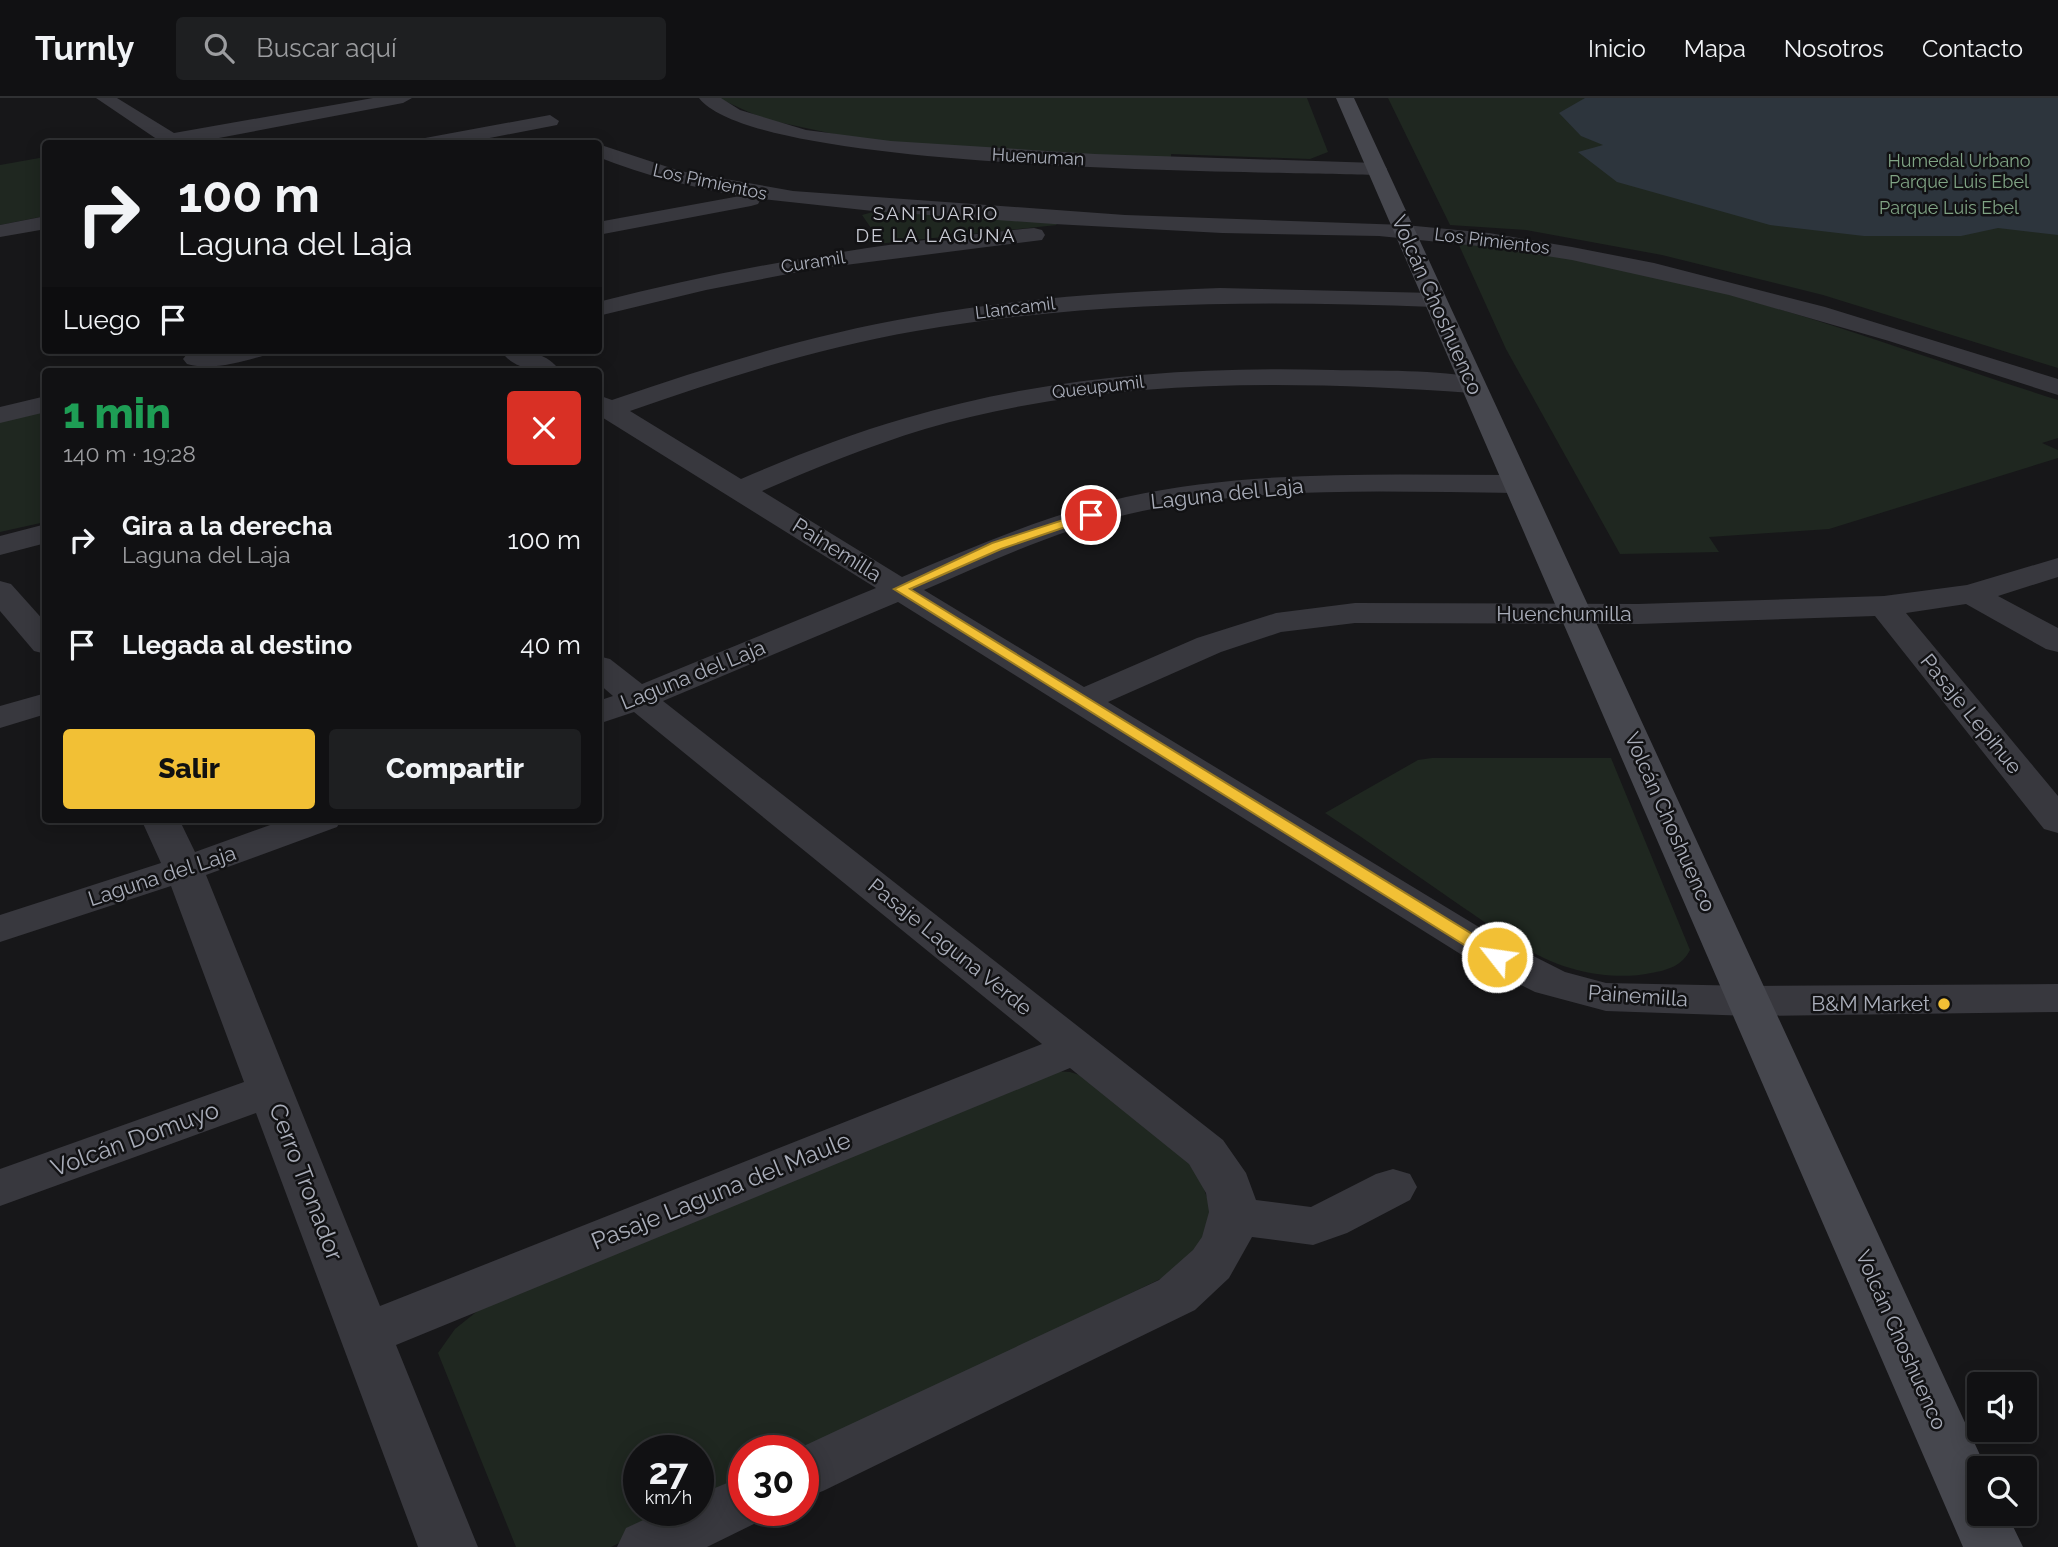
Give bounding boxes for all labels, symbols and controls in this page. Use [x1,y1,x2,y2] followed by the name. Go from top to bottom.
[176,17,666,80] search box
[35,29,134,68] text: Turnly
[200,29,238,67] icon: search
[256,33,397,63] text: Buscar aquí
[1588,34,1646,63] text: Inicio
[1684,34,1746,63] text: Mapa
[1784,34,1884,63] text: Nosotros
[1922,34,2023,63] text: Contacto
[991,144,1085,169] street label: Huenuman
[1888,150,2031,192] park label: Humedal Urbano Parque Luis Ebel
[651,159,769,204] street label: Los Pimientos
[178,166,320,223] text: 100 m
[63,168,154,259] icon: right
[1879,197,2019,218] park label: Parque Luis Ebel
[855,202,1017,246] district label: SANTUARIO DE LA LAGUNA
[1387,211,1488,399] street label: Volcán Choshuenco
[1433,223,1551,258] street label: Los Pimientos
[178,225,412,262] text: Laguna del Laja
[779,246,847,277] street label: Curamil
[974,292,1056,323] street label: Llancamil
[154,301,192,339] icon: arrive
[63,305,140,335] text: Luego
[1051,370,1145,403] street label: Queupumil
[63,389,171,438] text: 1 min
[507,391,581,465] button: close
[63,440,196,467] text: 140 m · 19:28
[1149,473,1305,514] street label: Laguna del Laja
[1061,485,1121,545] pin
[1072,496,1110,534] icon: arrive
[122,511,332,541] text: Gira a la derecha
[788,512,886,587] street label: Painemilla
[63,521,101,559] icon: right
[508,525,581,555] text: 100 m
[122,541,291,568] text: Laguna del Laja
[1496,601,1632,626] street label: Huenchumilla
[63,626,101,664] icon: arrive
[122,630,352,660] text: Llegada al destino
[520,630,581,660] text: 40 m
[617,634,769,715] street label: Laguna del Laja
[1915,649,2027,779] street label: Pasaje Lepihue
[1620,728,1721,916] street label: Volcán Choshuenco
[63,729,315,809] button: Salir
[329,729,581,809] button: Compartir
[85,840,239,911] street label: Laguna del Laja
[863,873,1037,1020] street label: Pasaje Laguna Verde
[1460,920,1534,994] position arrow
[1587,980,1689,1011] street label: Painemilla
[1811,991,1930,1016] place label: B&M Market
[1936,996,1952,1012] marker: B&M Market
[47,1095,223,1182] street label: Volcán Domuyo
[263,1099,350,1265] street label: Cerro Tronador
[587,1125,855,1256] street label: Pasaje Laguna del Maule
[1851,1246,1952,1434] street label: Volcán Choshuenco
[1967,1372,2037,1526] map controls
[1967,1372,2037,1442] button: sound
[728,1435,819,1526] speed limit sign: 30
[649,1451,688,1492] text: 27
[1967,1456,2037,1526] button: search
[645,1487,692,1508] text: km/h

